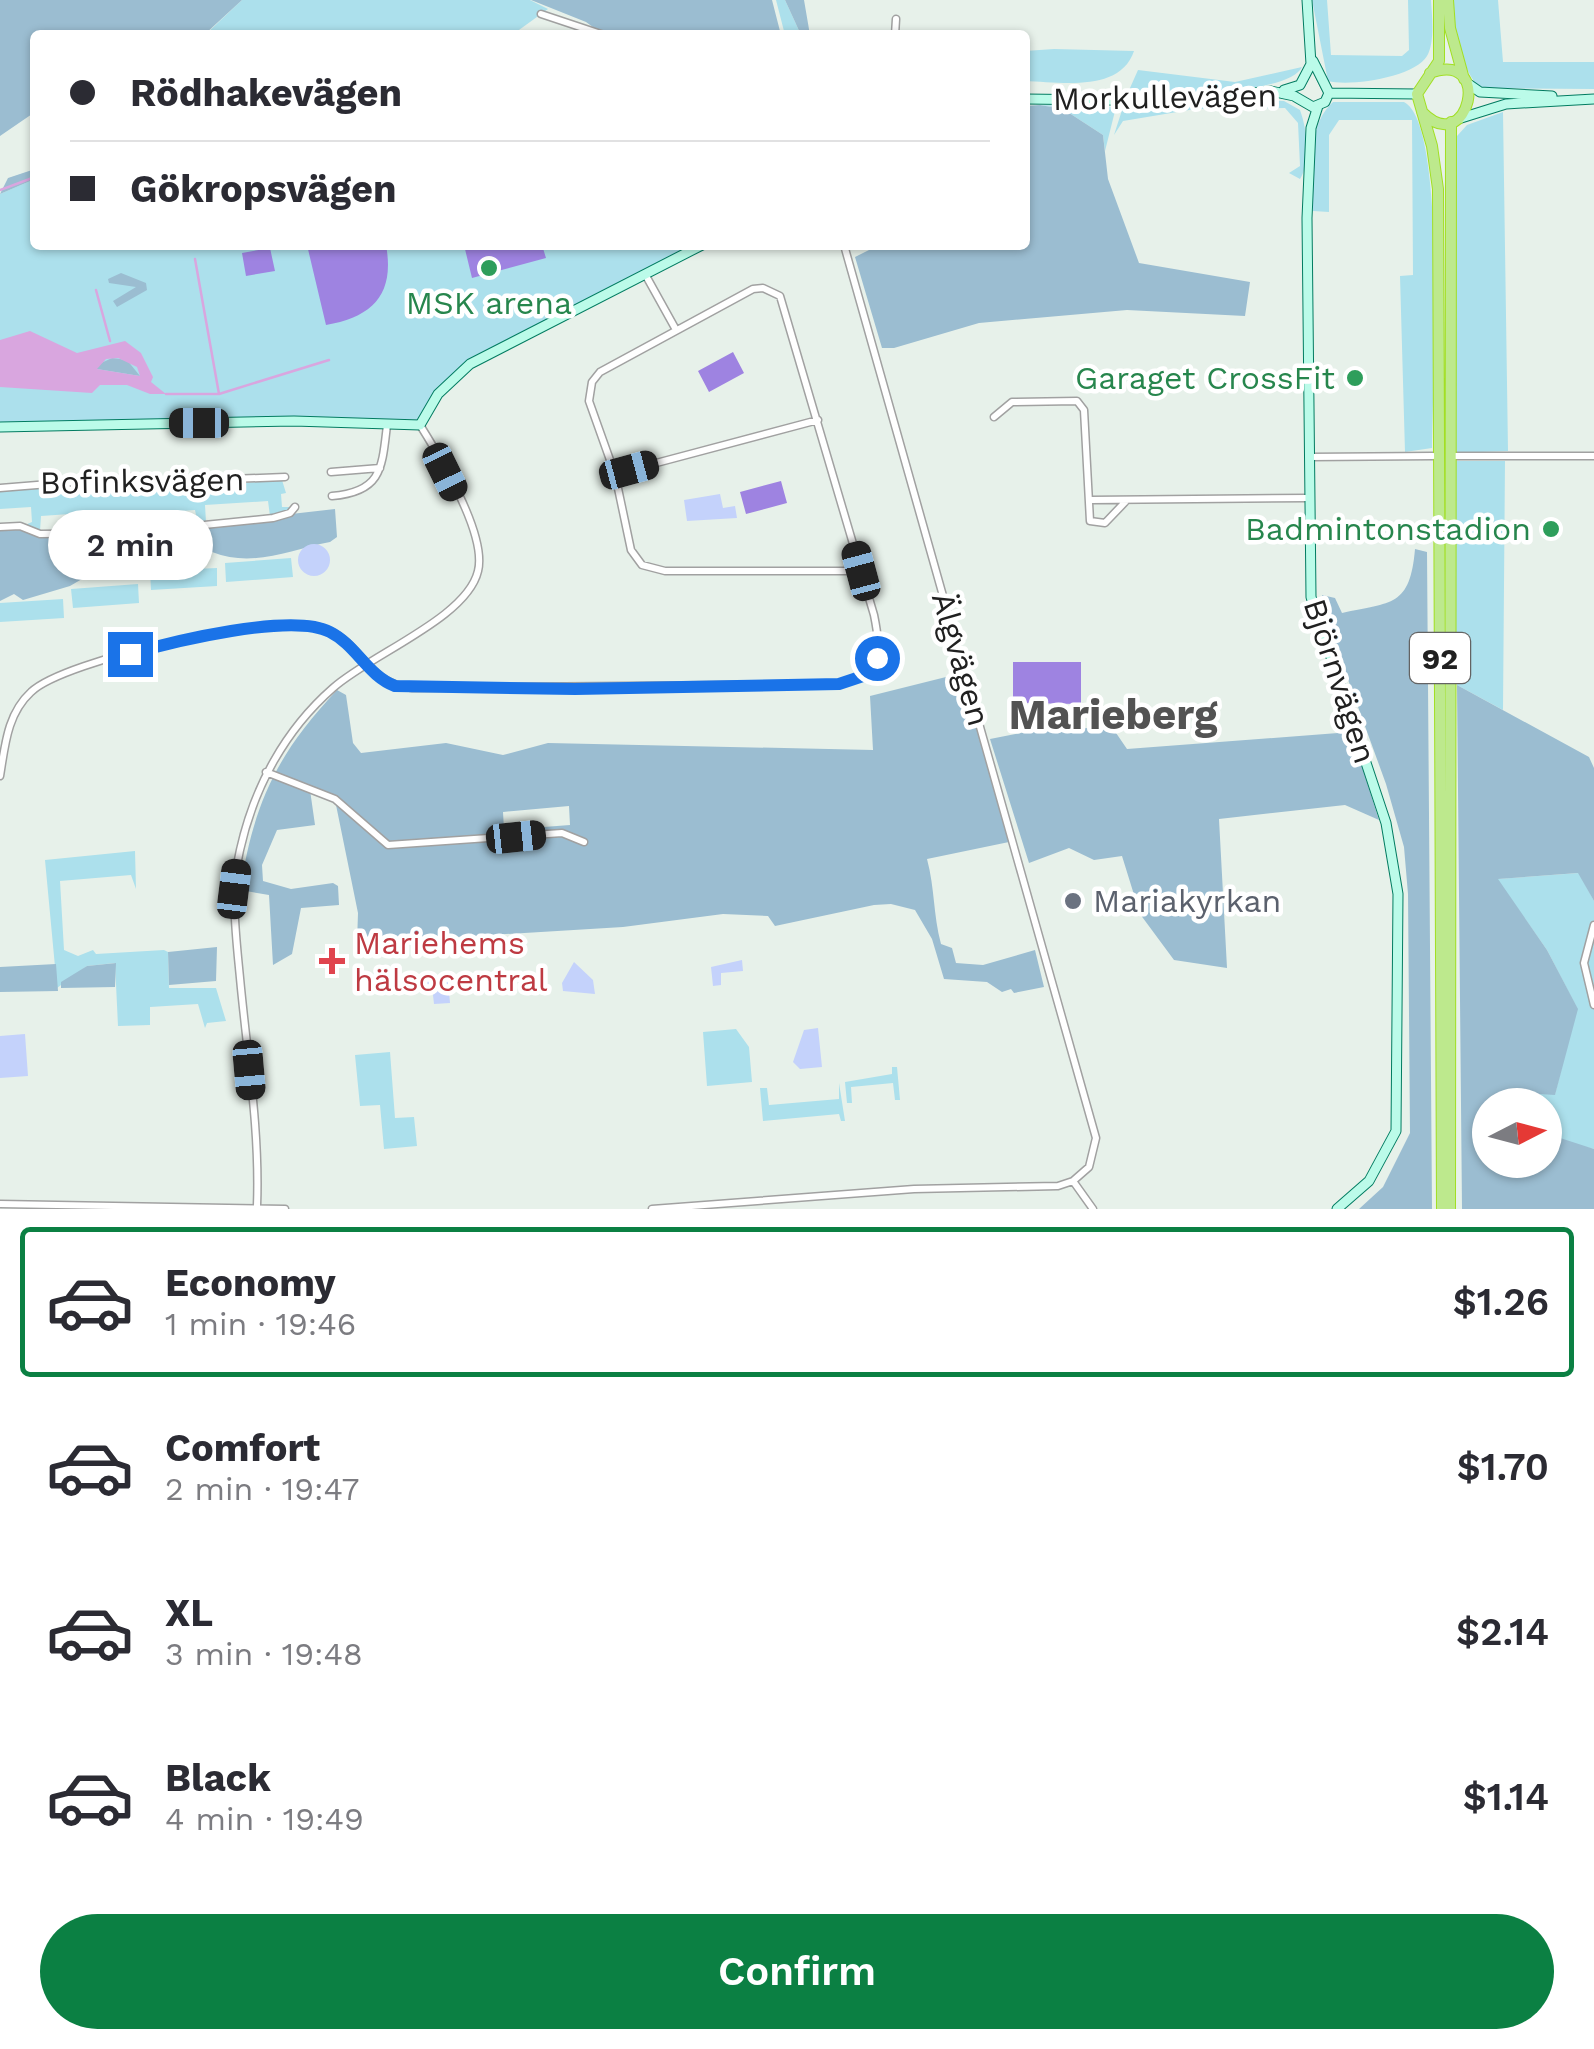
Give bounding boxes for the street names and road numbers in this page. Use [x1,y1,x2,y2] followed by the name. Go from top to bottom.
[1052,76,1278,118] street label: Morkullevägen
[39,460,245,502] street label: Bofinksvägen
[924,588,998,730] street label: Älgvägen
[1296,594,1384,768] street label: Björnvägen
[1410,633,1470,683] road number: 92

